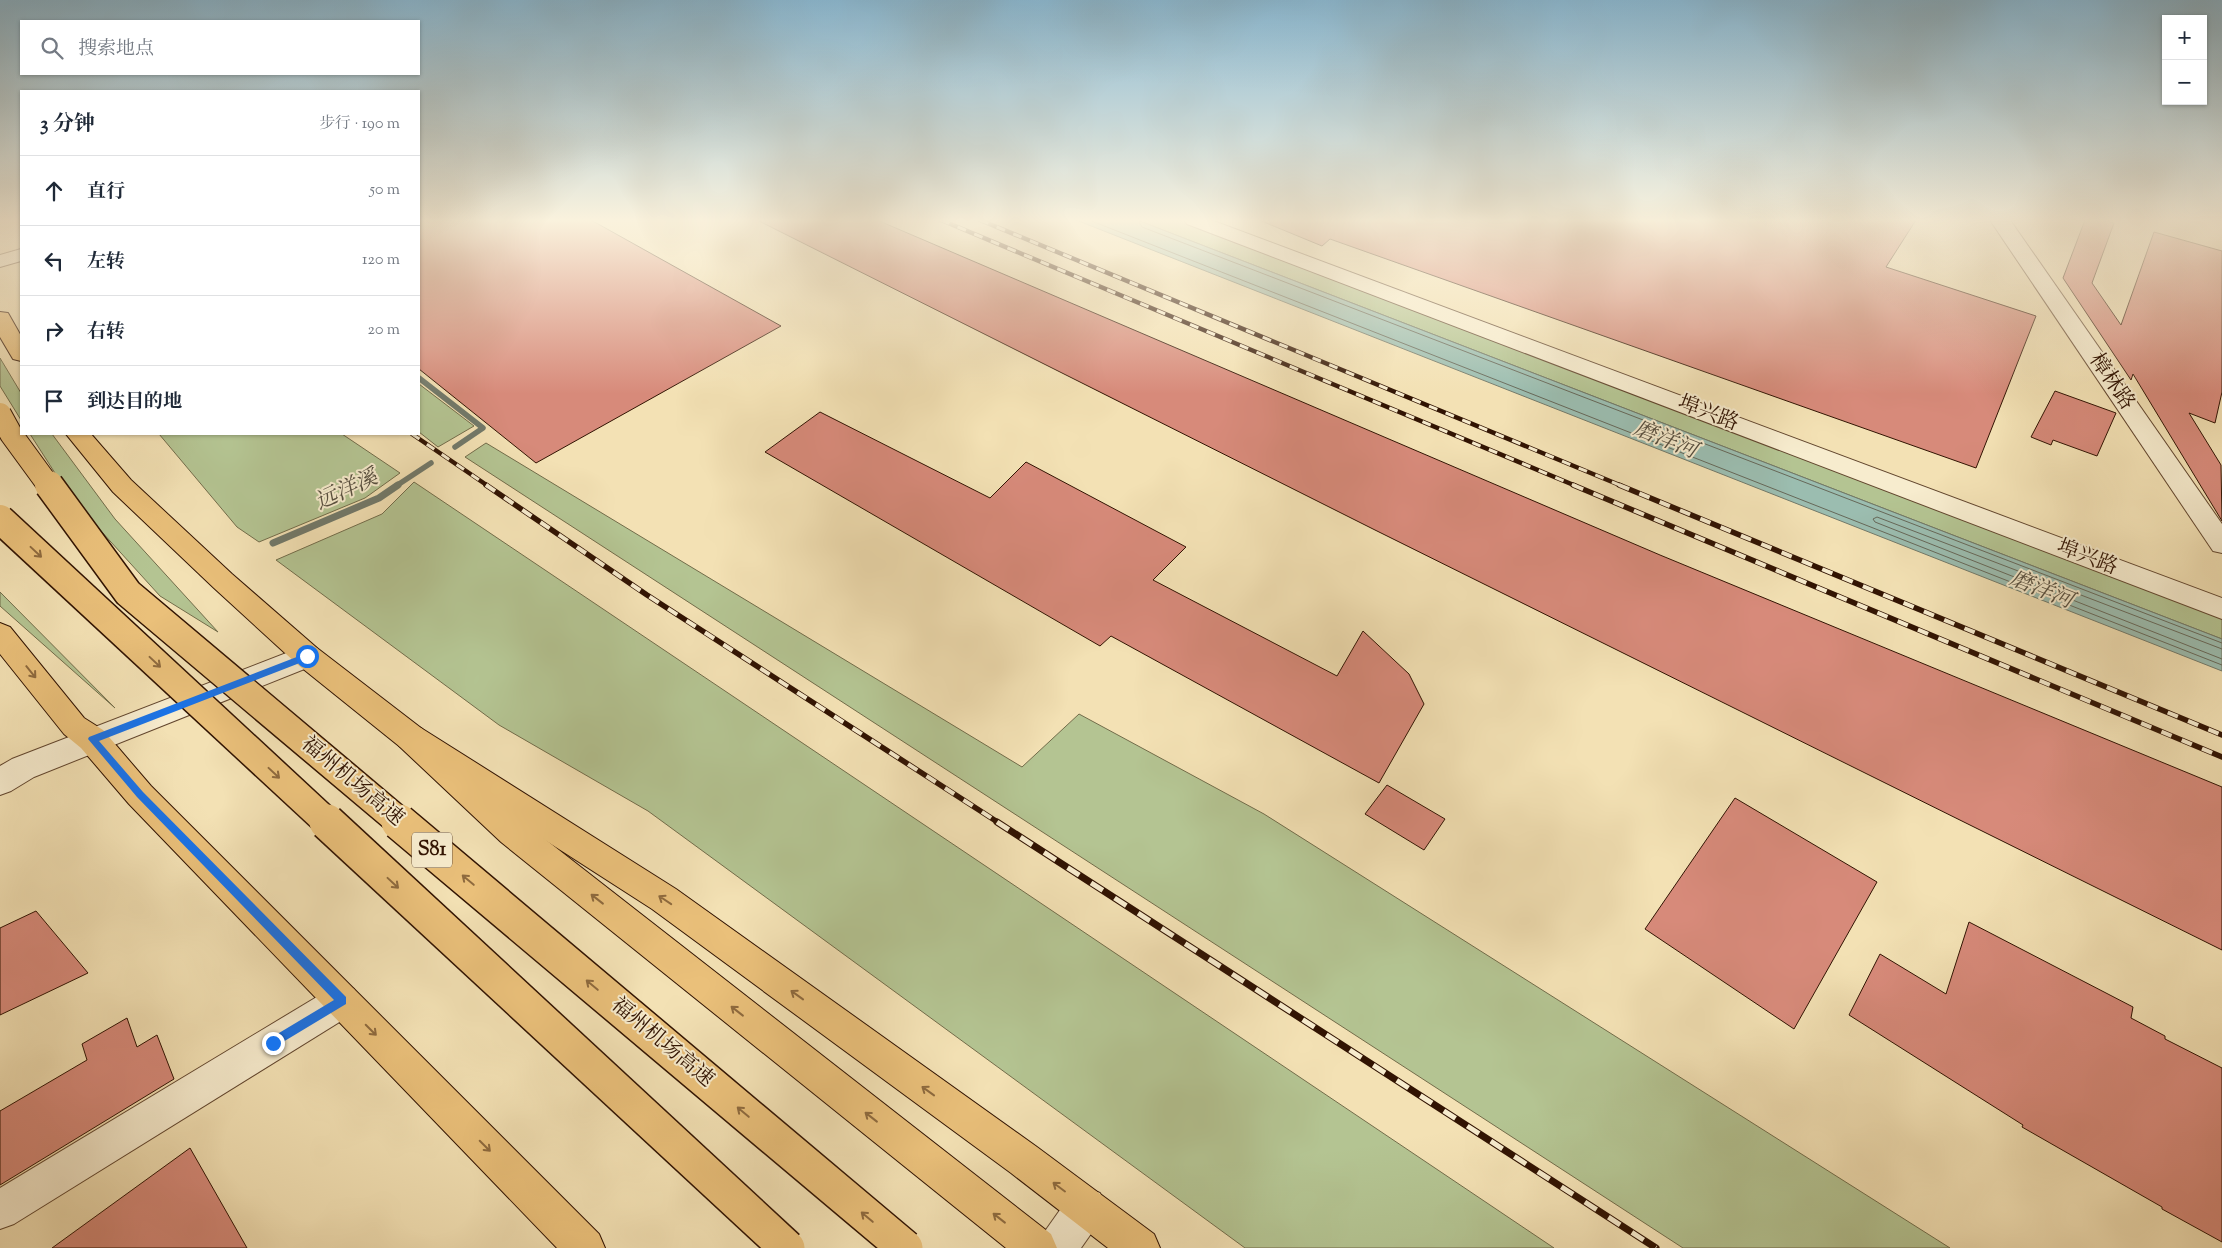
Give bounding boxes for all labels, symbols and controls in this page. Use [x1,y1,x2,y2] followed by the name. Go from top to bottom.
[2162,15,2207,105] map controls
[2162,15,2207,60] button: +
[20,20,420,75] search box
[38,34,66,62] icon: search
[78,36,154,63] text: 搜索地点
[2162,60,2207,105] button: −
[40,110,95,140] text: 3 分钟
[319,113,400,136] text: 步行 · 190 m
[40,177,68,205] icon: ahead
[87,179,125,206] text: 直行
[369,179,400,202] text: 50 m
[40,247,68,275] icon: left
[87,249,125,276] text: 左转
[362,249,400,272] text: 120 m
[40,317,68,345] icon: right
[87,319,125,346] text: 右转
[367,319,400,342] text: 20 m
[2081,347,2141,417] street label: 樟林路
[40,387,68,415] icon: arrive
[87,389,182,416] text: 到达目的地
[1673,389,1743,439] street label: 埠兴路
[1628,414,1705,470] water label: 磨洋河
[310,462,385,519] water label: 远洋溪
[2052,533,2122,583] street label: 埠兴路
[29,546,42,558] one-way arrow
[2004,564,2081,620] water label: 磨洋河
[296,645,319,668] route start
[149,656,161,668] one-way arrow
[25,666,36,679] one-way arrow
[294,730,410,834] street label: 福州机场高速
[268,767,281,779] one-way arrow
[412,832,452,868] road number: S81
[462,874,475,885] one-way arrow
[387,877,400,889] one-way arrow
[590,894,603,905] one-way arrow
[658,895,672,905] one-way arrow
[586,979,599,990] one-way arrow
[790,990,804,1000] one-way arrow
[604,991,720,1095] street label: 福州机场高速
[731,1006,744,1017] one-way arrow
[365,1024,377,1036] one-way arrow
[262,1032,285,1055] route end
[922,1085,935,1096] one-way arrow
[737,1106,750,1117] one-way arrow
[865,1112,878,1123] one-way arrow
[479,1140,491,1152] one-way arrow
[1053,1181,1066,1192] one-way arrow
[861,1211,874,1222] one-way arrow
[992,1212,1005,1223] one-way arrow

